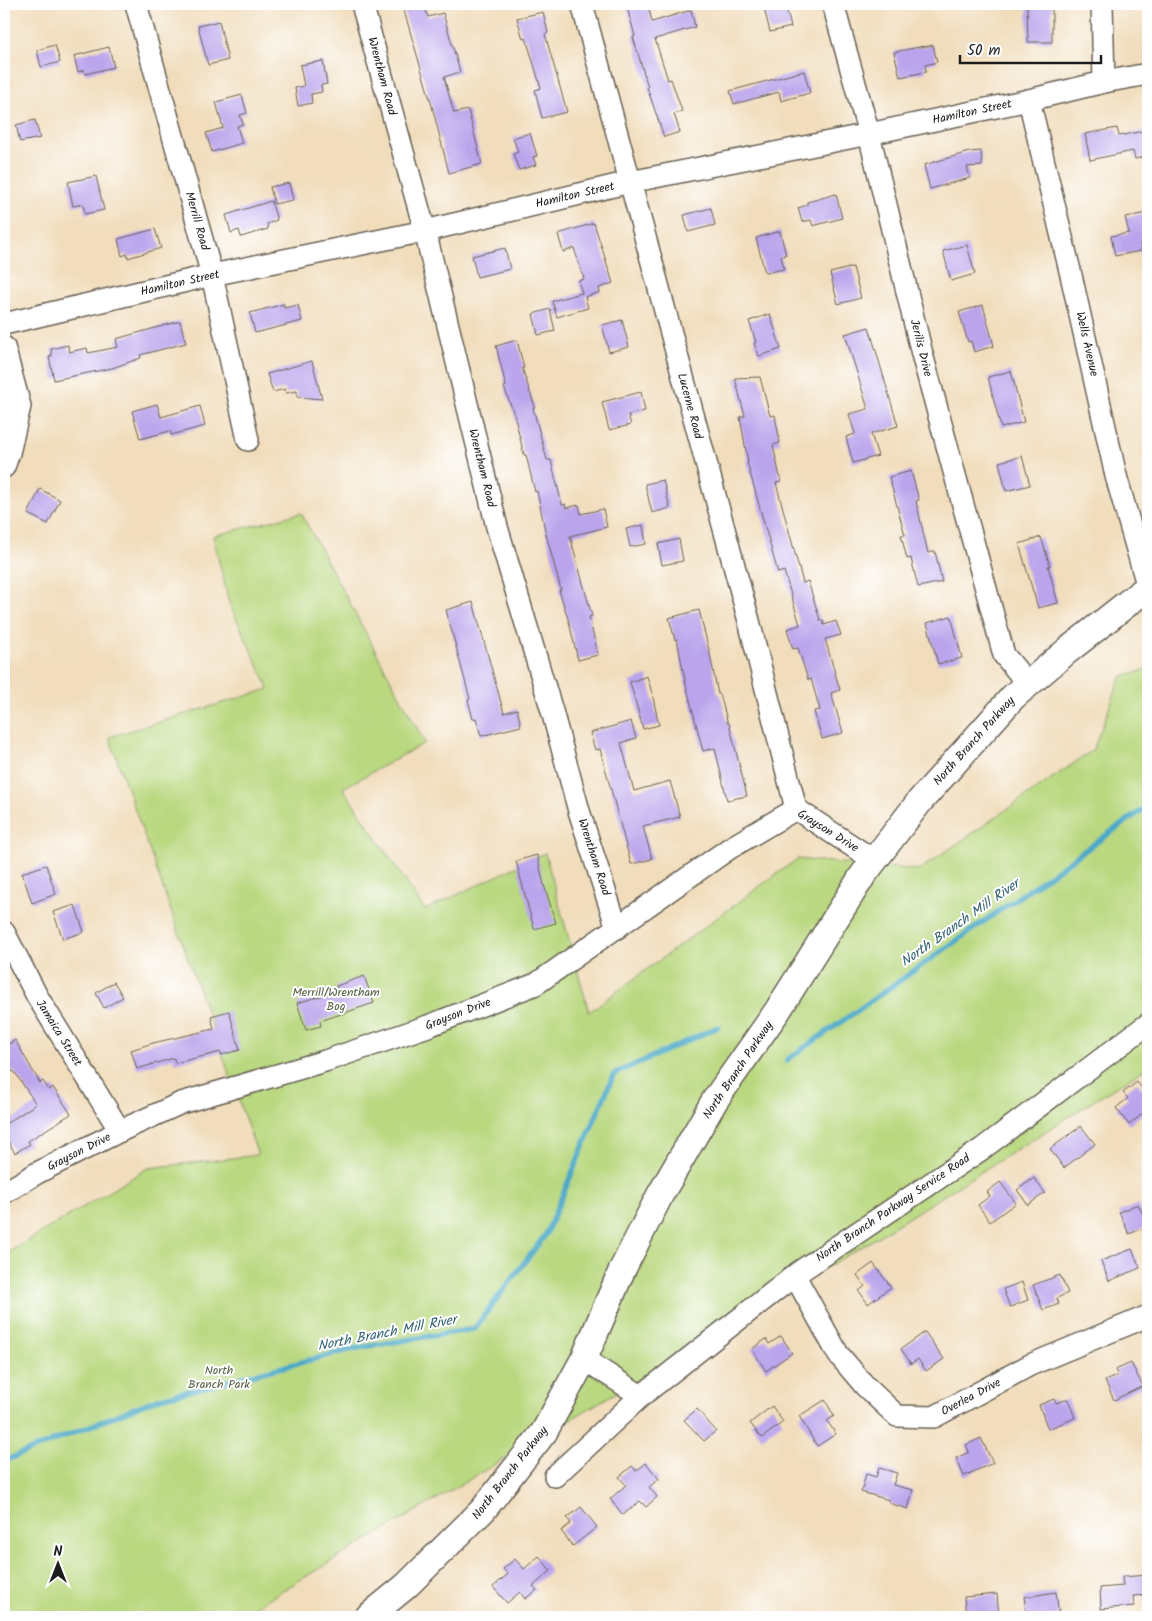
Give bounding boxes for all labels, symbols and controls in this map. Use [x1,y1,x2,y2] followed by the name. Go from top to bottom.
[960,32,1101,64] scale bar
[362,35,402,118] street label: Wrentham Road
[967,39,1001,63] text: 50 m
[931,94,1014,130] street label: Hamilton Street
[534,177,617,213] street label: Hamilton Street
[180,189,215,254] street label: Merrill Road
[139,265,222,301] street label: Hamilton Street
[1070,310,1104,379] street label: Wells Avenue
[905,317,937,379] street label: Jerilis Drive
[672,371,708,442] street label: Lucerne Road
[463,427,501,510] street label: Wrentham Road
[929,692,1020,790] street label: North Branch Parkway
[794,805,863,858] street label: Grayson Drive
[573,816,616,899] street label: Wrentham Road
[896,872,1027,972] water label: North Branch Mill River
[292,983,380,1016] park label: Merrill/Wrentham Bog
[422,992,494,1035] street label: Grayson Drive
[31,996,87,1070] street label: Jamaica Street
[698,1017,778,1123] street label: North Branch Parkway
[44,1128,115,1176] street label: Grayson Drive
[812,1148,975,1267] street label: North Branch Parkway Service Road
[316,1308,462,1357] water label: North Branch Mill River
[188,1361,250,1394] park label: North Branch Park
[938,1373,1005,1421] street label: Overlea Drive
[467,1422,553,1524] street label: North Branch Parkway
[32,1538,82,1588] north arrow
[54,1541,63,1563] text: N

